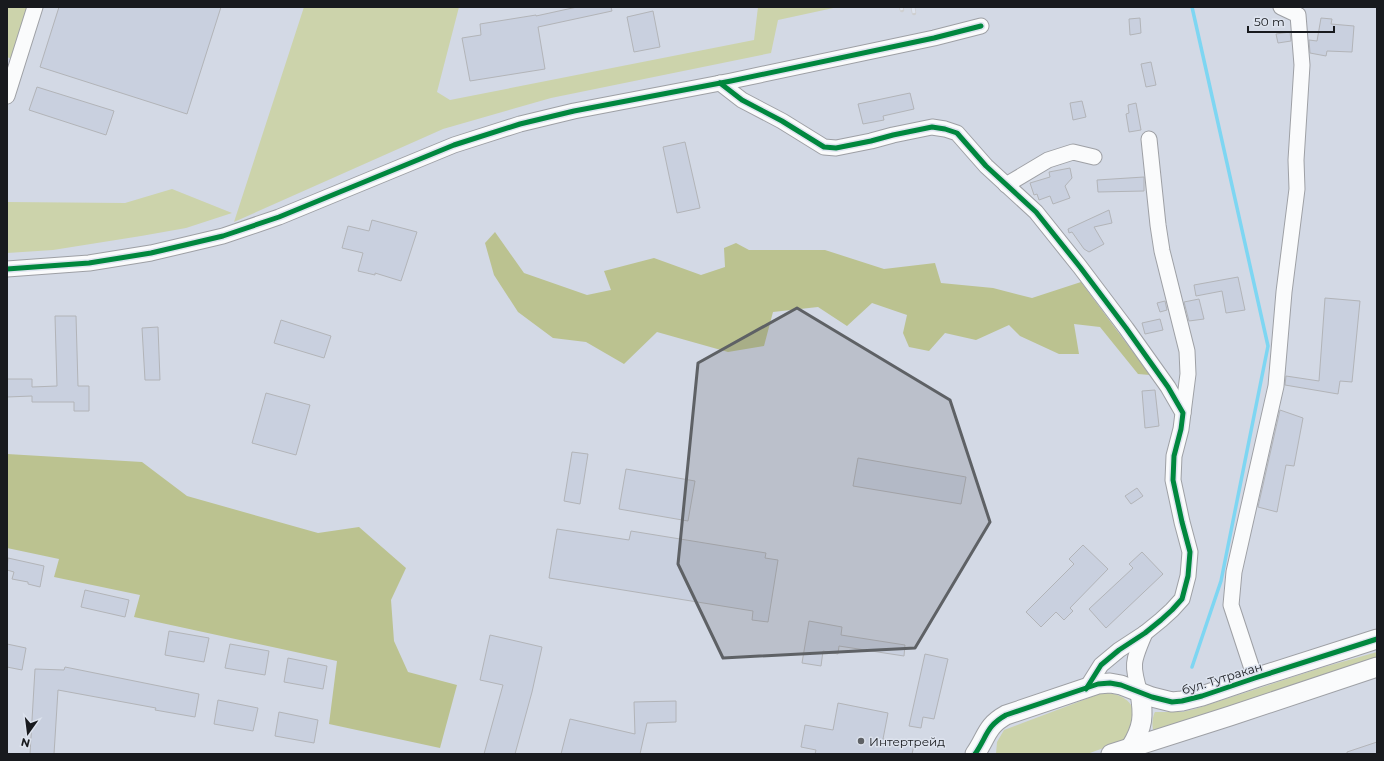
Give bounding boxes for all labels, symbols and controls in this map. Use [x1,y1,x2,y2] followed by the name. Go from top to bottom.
[1248,8,1334,34] scale bar
[1254,14,1285,29] text: 50 m
[1180,659,1264,697] street label: бул. Тутракан
[8,713,48,753] north arrow
[869,734,945,749] place label: Интертрейд
[20,735,32,751] text: N
[856,736,866,746] marker: Интертрейд

